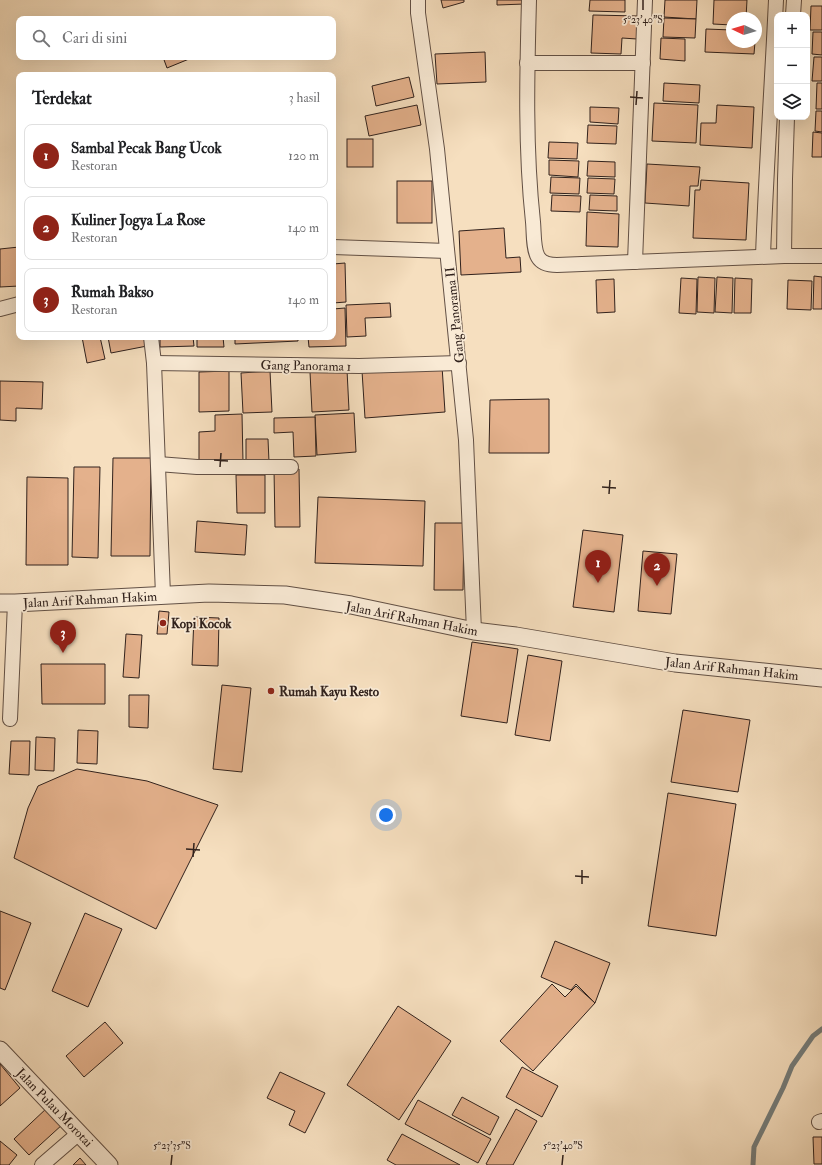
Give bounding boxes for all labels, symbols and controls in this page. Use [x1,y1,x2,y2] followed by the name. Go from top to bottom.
[726,12,762,48] north arrow
[774,12,810,120] map controls
[774,12,810,48] button: +
[623,14,663,26] text: 5°23'40"S
[16,16,336,60] search box
[30,27,52,49] icon: search
[62,29,127,48] text: Cari di sini
[774,48,810,84] button: −
[774,84,810,120] button: layers
[32,88,92,109] text: Terdekat
[289,90,320,106] text: 3 hasil
[71,139,222,158] text: Sambal Pecak Bang Ucok
[44,148,48,164] text: 1
[288,148,319,164] text: 120 m
[71,158,117,174] text: Restoran
[71,211,205,230] text: Kuliner Jogya La Rose
[43,220,49,236] text: 2
[288,220,319,236] text: 140 m
[71,230,117,246] text: Restoran
[442,266,468,364] street label: Gang Panorama II
[71,283,154,302] text: Rumah Bakso
[44,292,49,308] text: 3
[288,292,319,308] text: 140 m
[71,302,117,318] text: Restoran
[261,357,352,375] street label: Gang Panorama 1
[585,550,611,583] pin: 1
[644,553,670,586] pin: 2
[22,589,157,612] street label: Jalan Arif Rahman Hakim
[344,598,479,640] street label: Jalan Arif Rahman Hakim
[171,616,232,633] place label: Kopi Kocok
[158,618,168,628] marker: Kopi Kocok
[50,620,76,653] pin: 3
[663,654,799,684] street label: Jalan Arif Rahman Hakim
[279,684,380,701] place label: Rumah Kayu Resto
[266,686,276,696] marker: Rumah Kayu Resto
[376,805,396,825] your location
[12,1064,96,1151] street label: Jalan Pulau Morotai
[153,1140,191,1152] text: 5°23'35"S
[543,1140,583,1152] text: 5°23'40"S

